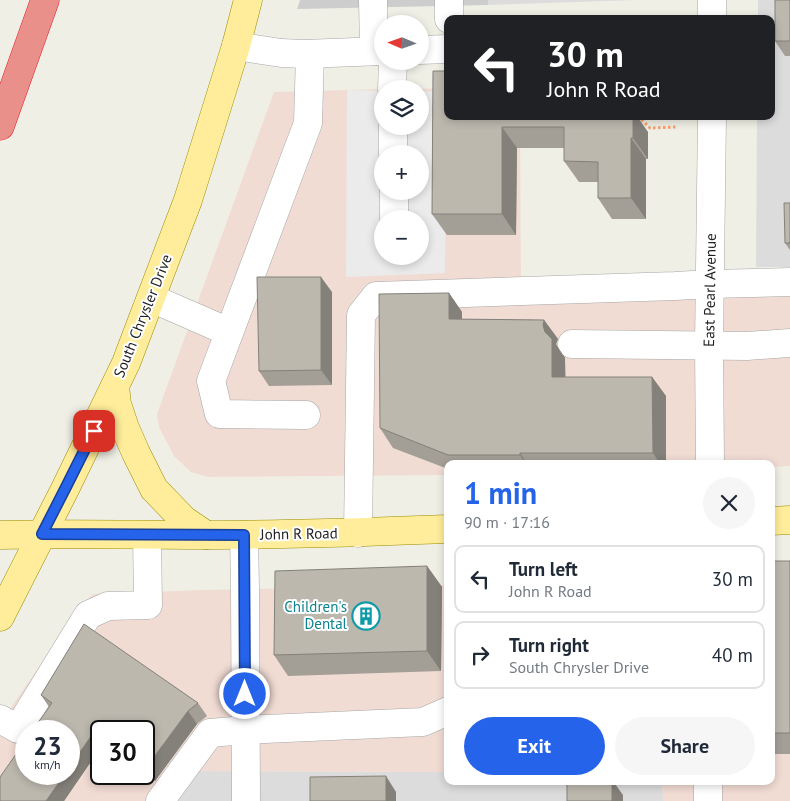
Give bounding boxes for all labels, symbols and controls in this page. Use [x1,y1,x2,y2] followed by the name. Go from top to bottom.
[374,15,429,70] north arrow
[374,15,429,265] map controls
[547,31,624,77] text: 30 m
[464,35,529,100] icon: left
[547,75,661,103] text: John R Road
[374,80,429,135] button: layers
[374,145,429,200] button: +
[374,210,429,265] button: −
[699,233,720,347] street label: East Pearl Avenue
[109,251,176,380] street label: South Chrysler Drive
[73,410,115,452] pin
[80,417,108,445] icon: arrive
[464,473,537,512] text: 1 min
[703,477,755,529] button: close
[464,512,550,532] text: 90 m · 17:16
[259,523,338,544] street label: John R Road
[509,557,578,581] text: Turn left
[466,565,494,593] icon: left
[712,567,753,591] text: 30 m
[509,581,592,601] text: John R Road
[284,597,348,633] place label: Children's Dental
[351,601,381,631] building icon: Children's Dental
[509,633,589,657] text: Turn right
[466,641,494,669] icon: right
[712,643,753,667] text: 40 m
[509,657,649,677] text: South Chrysler Drive
[218,667,270,719] position arrow
[464,717,605,775] button: Exit
[615,717,755,775] button: Share
[90,720,155,785] speed limit sign: 30
[33,730,62,762] text: 23
[34,757,61,772] text: km/h

